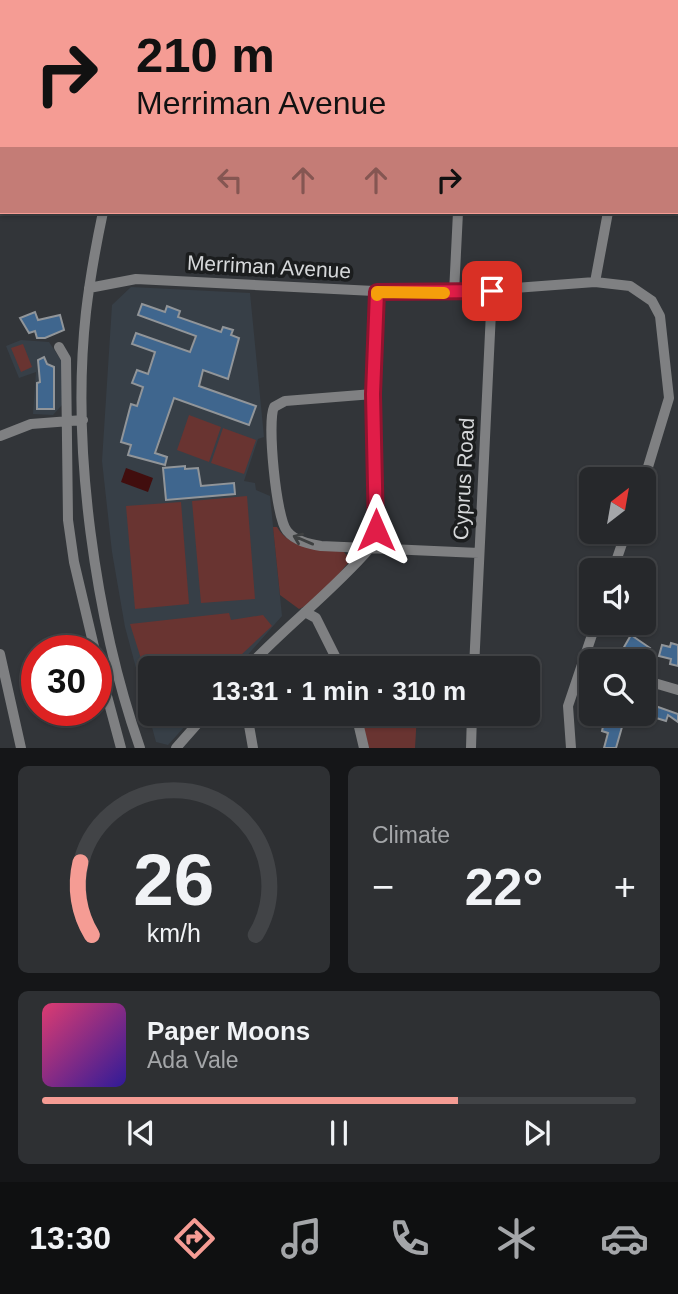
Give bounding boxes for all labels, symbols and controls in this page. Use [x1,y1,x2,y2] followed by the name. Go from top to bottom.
[21,28,112,119] icon: right
[136,28,275,82] text: 210 m
[136,85,386,121] text: Merriman Avenue
[211,161,249,199] icon: left
[284,161,322,199] icon: ahead
[357,161,395,199] icon: ahead
[430,161,468,199] icon: right
[186,251,352,282] street label: Merriman Avenue
[462,261,522,321] pin
[473,272,511,310] icon: arrive
[449,417,478,541] street label: Cyprus Road
[579,467,656,544] north arrow
[579,467,656,726] map controls
[339,493,413,567] position arrow
[293,533,314,546] one-way arrow
[579,558,656,635] button: sound
[21,635,112,726] speed limit sign: 30
[579,649,656,726] button: search
[212,676,466,706] text: 13:31 · 1 min · 310 m
[372,822,450,848] text: Climate
[134,840,214,921] text: 26
[465,858,543,916] text: 22°
[372,866,394,908] text: −
[614,866,636,908] text: +
[147,919,201,947] text: km/h
[147,1016,310,1046] text: Paper Moons
[147,1047,239,1073] text: Ada Vale
[122,1114,160,1152] icon: previous
[320,1114,358,1152] icon: pause
[518,1114,556,1152] icon: next
[170,1214,219,1263] icon: directions
[277,1214,326,1263] icon: music
[385,1214,434,1263] icon: phone
[492,1214,541,1263] icon: climate
[600,1214,649,1263] icon: car
[29,1220,111,1256] text: 13:30

